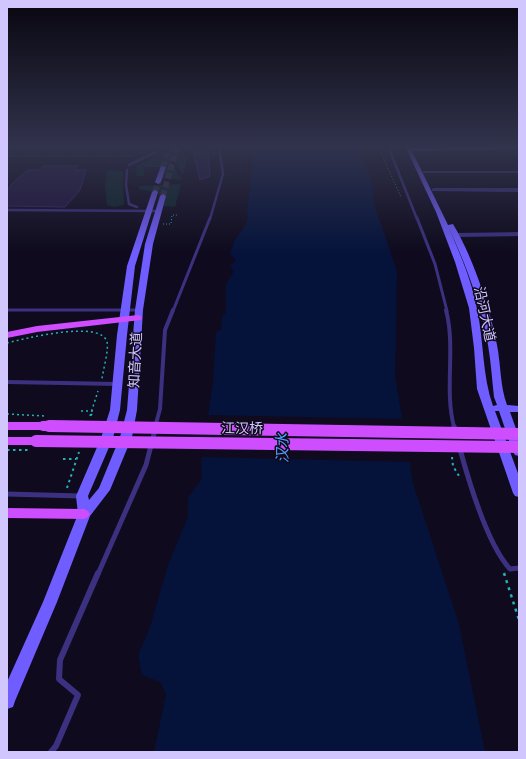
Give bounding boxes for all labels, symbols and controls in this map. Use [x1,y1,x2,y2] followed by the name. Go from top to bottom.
[470,285,500,343] street label: 沿河大道
[125,332,145,388] street label: 知音大道
[221,419,263,437] street label: 江汉桥
[272,432,292,463] water label: 汉水

